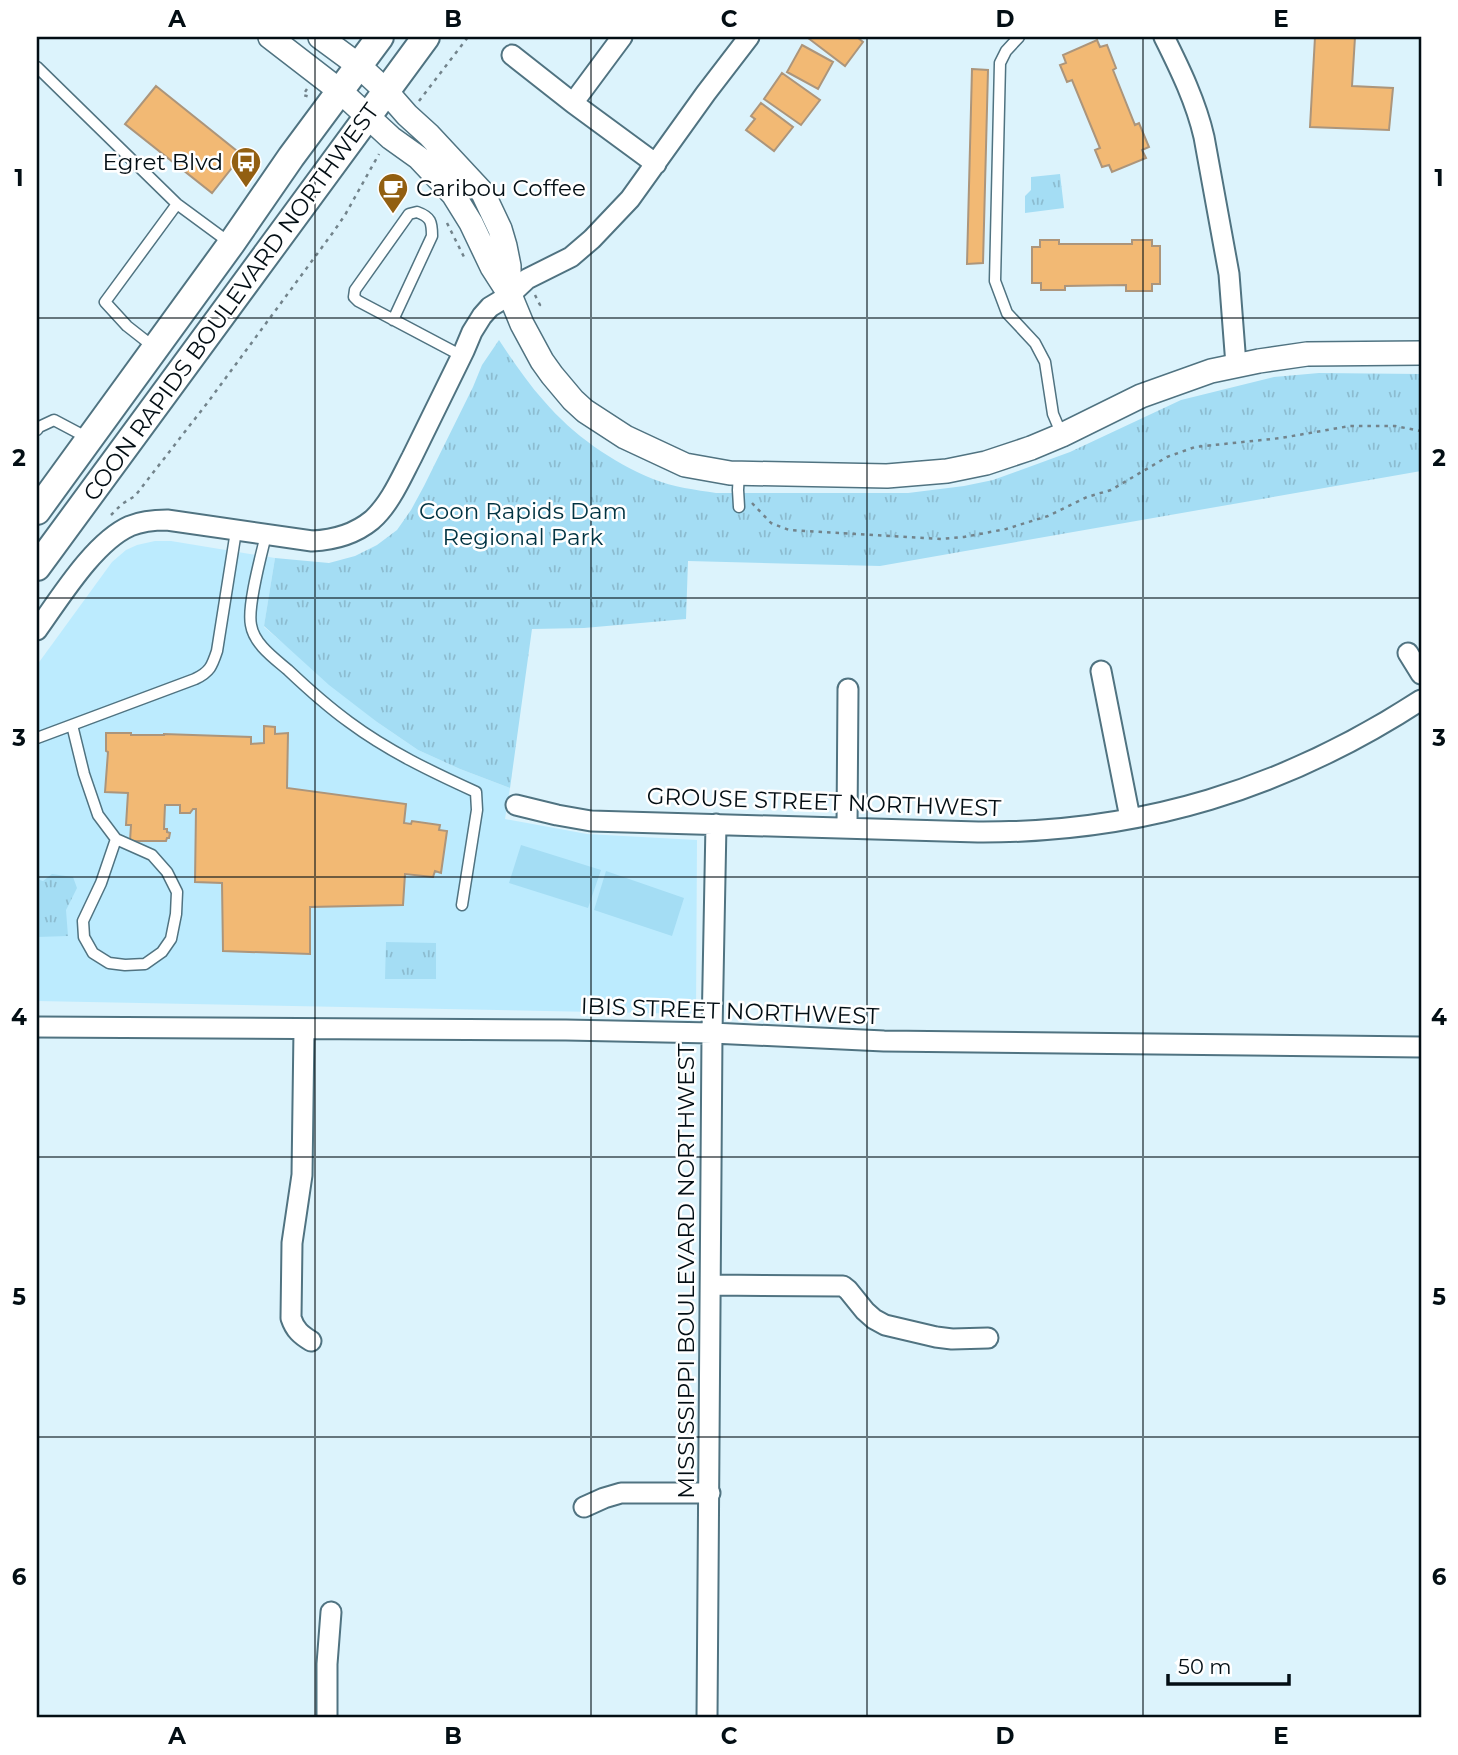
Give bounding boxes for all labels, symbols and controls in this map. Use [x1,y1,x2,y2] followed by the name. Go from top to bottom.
[167,5,186,33] text: A
[444,5,462,33] text: B
[721,5,738,33] text: C
[996,5,1015,33] text: D
[1273,5,1289,33] text: E
[77,97,385,506] street label: COON RAPIDS BOULEVARD NORTHWEST
[229,145,263,189] bus stop icon: Egret Blvd
[103,148,223,176] place label: Egret Blvd
[14,164,24,192] text: 1
[1434,164,1444,192] text: 1
[376,171,410,215] cafe icon: Caribou Coffee
[416,174,586,202] place label: Caribou Coffee
[12,444,26,472] text: 2
[1432,444,1446,472] text: 2
[419,497,627,551] park label: Coon Rapids Dam Regional Park
[11,724,26,752] text: 3
[1431,724,1446,752] text: 3
[646,782,1003,822] street label: GROUSE STREET NORTHWEST
[580,992,881,1030] street label: IBIS STREET NORTHWEST
[11,1003,27,1031] text: 4
[1431,1003,1447,1031] text: 4
[672,1042,700,1499] street label: MISSISSIPPI BOULEVARD NORTHWEST
[12,1283,26,1311] text: 5
[1432,1283,1446,1311] text: 5
[12,1563,27,1591] text: 6
[1432,1563,1447,1591] text: 6
[1168,1643,1288,1687] scale bar
[1178,1654,1232,1679] text: 50 m
[167,1722,186,1750] text: A
[444,1722,462,1750] text: B
[721,1722,738,1750] text: C
[996,1722,1015,1750] text: D
[1273,1722,1289,1750] text: E

